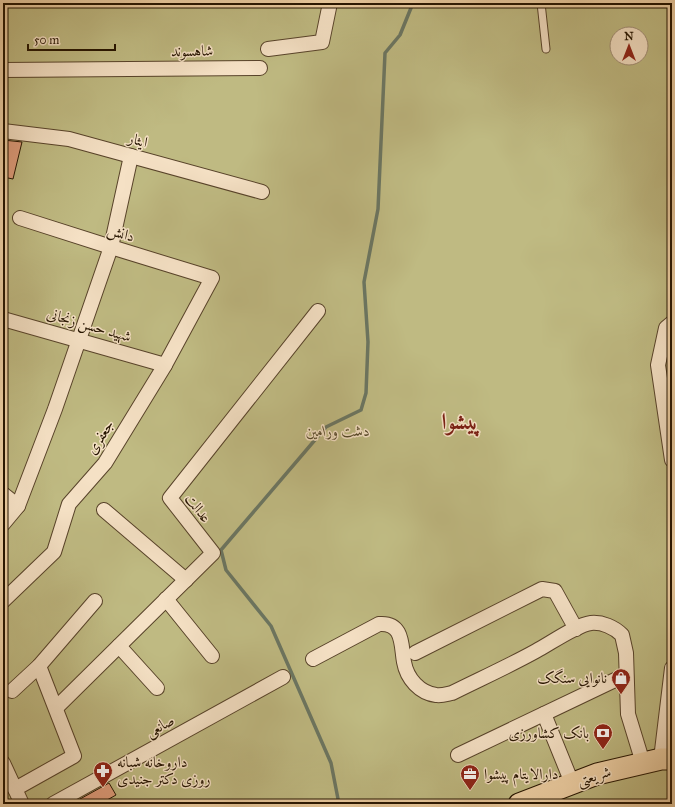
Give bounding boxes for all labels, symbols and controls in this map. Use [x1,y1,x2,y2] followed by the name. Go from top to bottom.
[28,26,115,52] scale bar
[609,26,649,66] north arrow
[624,30,634,43] text: N
[34,33,59,47] text: 50 m
[171,42,213,60] street label: شاهسوند
[124,128,150,152] street label: ایثار
[105,220,137,247] street label: دانش
[44,304,133,347] street label: شهید حسن زنجانی
[442,407,480,437] district label: پیشوا
[82,416,119,458] street label: جعفری
[306,422,370,440] park label: دشت ورامین
[181,490,215,526] street label: عدالت
[610,667,632,695] shop icon: نانوایی سنگک
[537,668,607,688] place label: نانوایی سنگک
[143,711,178,743] street label: صانعی
[592,722,614,750] bank icon: بانک کشاورزی
[508,724,589,742] place label: بانک کشاورزی
[117,753,211,788] place label: داروخانه شبانه روزی دکتر جنیدی
[92,760,114,788] pharmacy icon: داروخانه شبانه روزی دکتر جنیدی
[575,762,614,792] street label: شریعتی
[459,763,481,791] office icon: دارالایتام پیشوا
[484,765,559,787] place label: دارالایتام پیشوا

